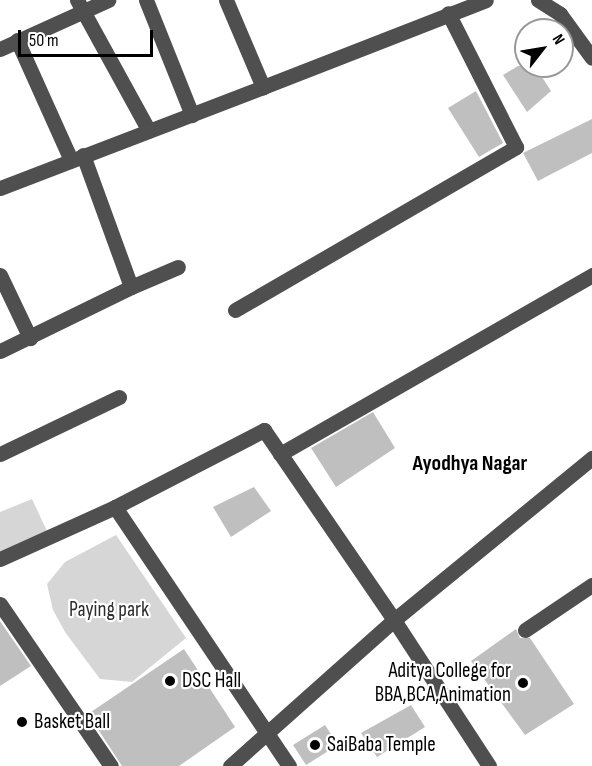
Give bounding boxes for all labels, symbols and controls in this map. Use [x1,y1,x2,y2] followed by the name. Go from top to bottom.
[21,18,156,56] scale bar
[514,18,574,78] north arrow
[29,30,59,51] text: 50 m
[548,31,568,48] text: N
[413,451,527,477] district label: Ayodhya Nagar
[69,597,149,623] park label: Paying park
[375,658,511,708] place label: Aditya College for BBA,BCA,Animation
[182,668,241,694] place label: DSC Hall
[163,674,177,688] marker: DSC Hall
[516,676,530,690] marker: Aditya College for BBA,BCA,Animation
[34,709,110,735] place label: Basket Ball
[15,715,29,729] marker: Basket Ball
[327,732,436,758] place label: SaiBaba Temple
[308,738,322,752] marker: SaiBaba Temple

